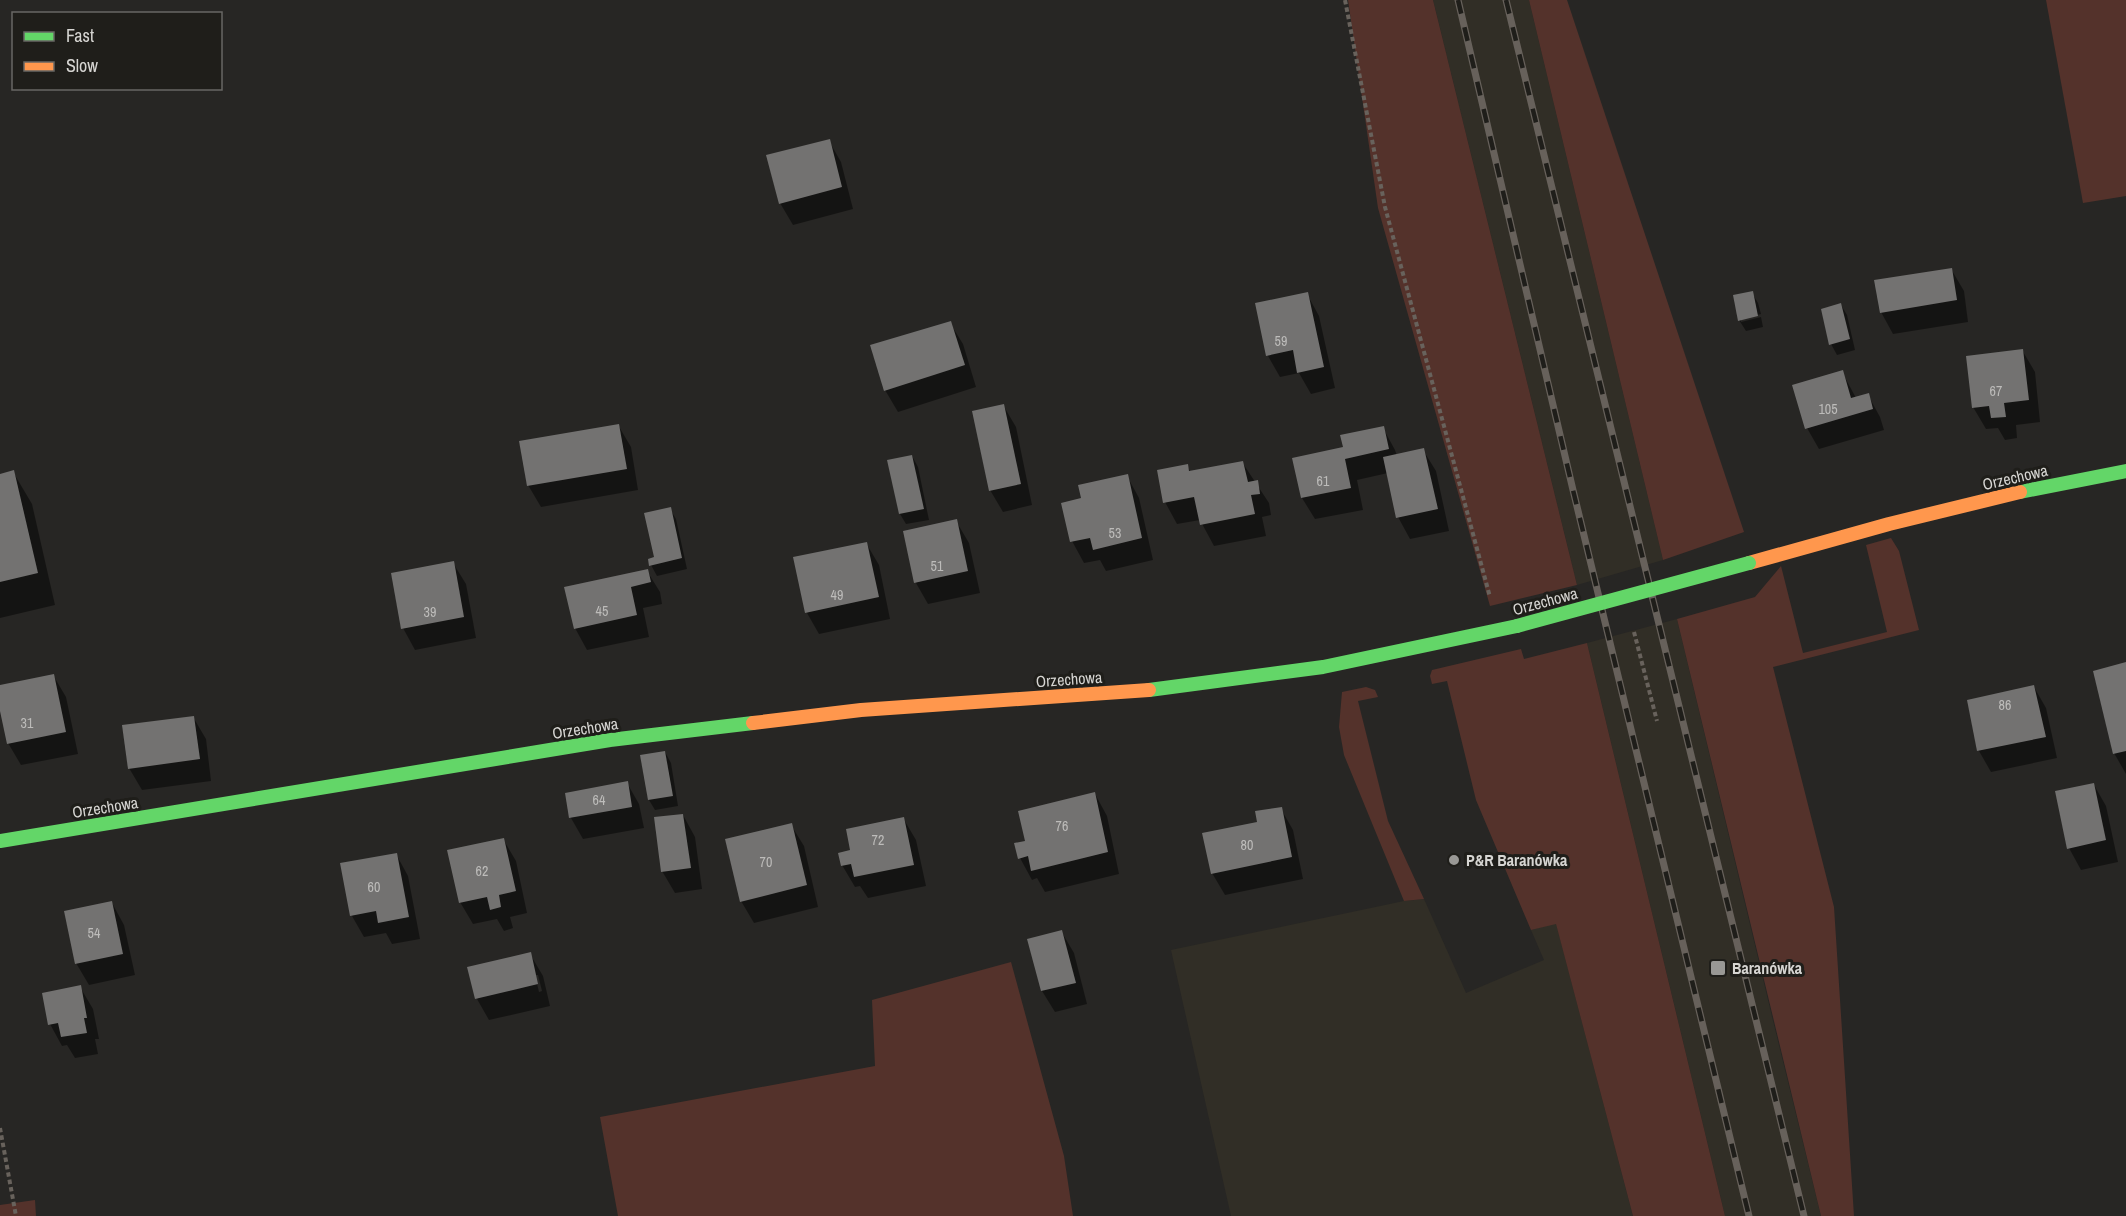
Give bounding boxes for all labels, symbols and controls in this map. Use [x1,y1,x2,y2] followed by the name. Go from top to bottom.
[12,12,222,90] legend
[66,23,94,48] text: Fast
[66,53,98,78] text: Slow
[1275,332,1287,350] house number: 59
[1990,382,2002,400] house number: 67
[1818,400,1838,418] house number: 105
[1980,459,2050,495] street label: Orzechowa
[1317,472,1330,490] house number: 61
[1109,524,1121,542] house number: 53
[931,557,944,575] house number: 51
[1510,582,1581,620] street label: Orzechowa
[831,586,843,604] house number: 49
[596,602,608,620] house number: 45
[424,603,436,621] house number: 39
[1035,666,1104,692] street label: Orzechowa
[1999,696,2011,714] house number: 86
[551,712,620,744] street label: Orzechowa
[21,714,34,732] house number: 31
[71,791,140,823] street label: Orzechowa
[593,791,606,809] house number: 64
[1056,817,1068,835] house number: 76
[872,831,884,849] house number: 72
[1241,836,1253,854] house number: 80
[1466,849,1568,871] place label: P&R Baranówka
[760,853,772,871] house number: 70
[1447,853,1461,867] marker: P&R Baranówka
[476,862,488,880] house number: 62
[368,878,380,896] house number: 60
[88,924,101,942] house number: 54
[1732,957,1803,979] place label: Baranówka
[1709,959,1727,977] marker: Baranówka

